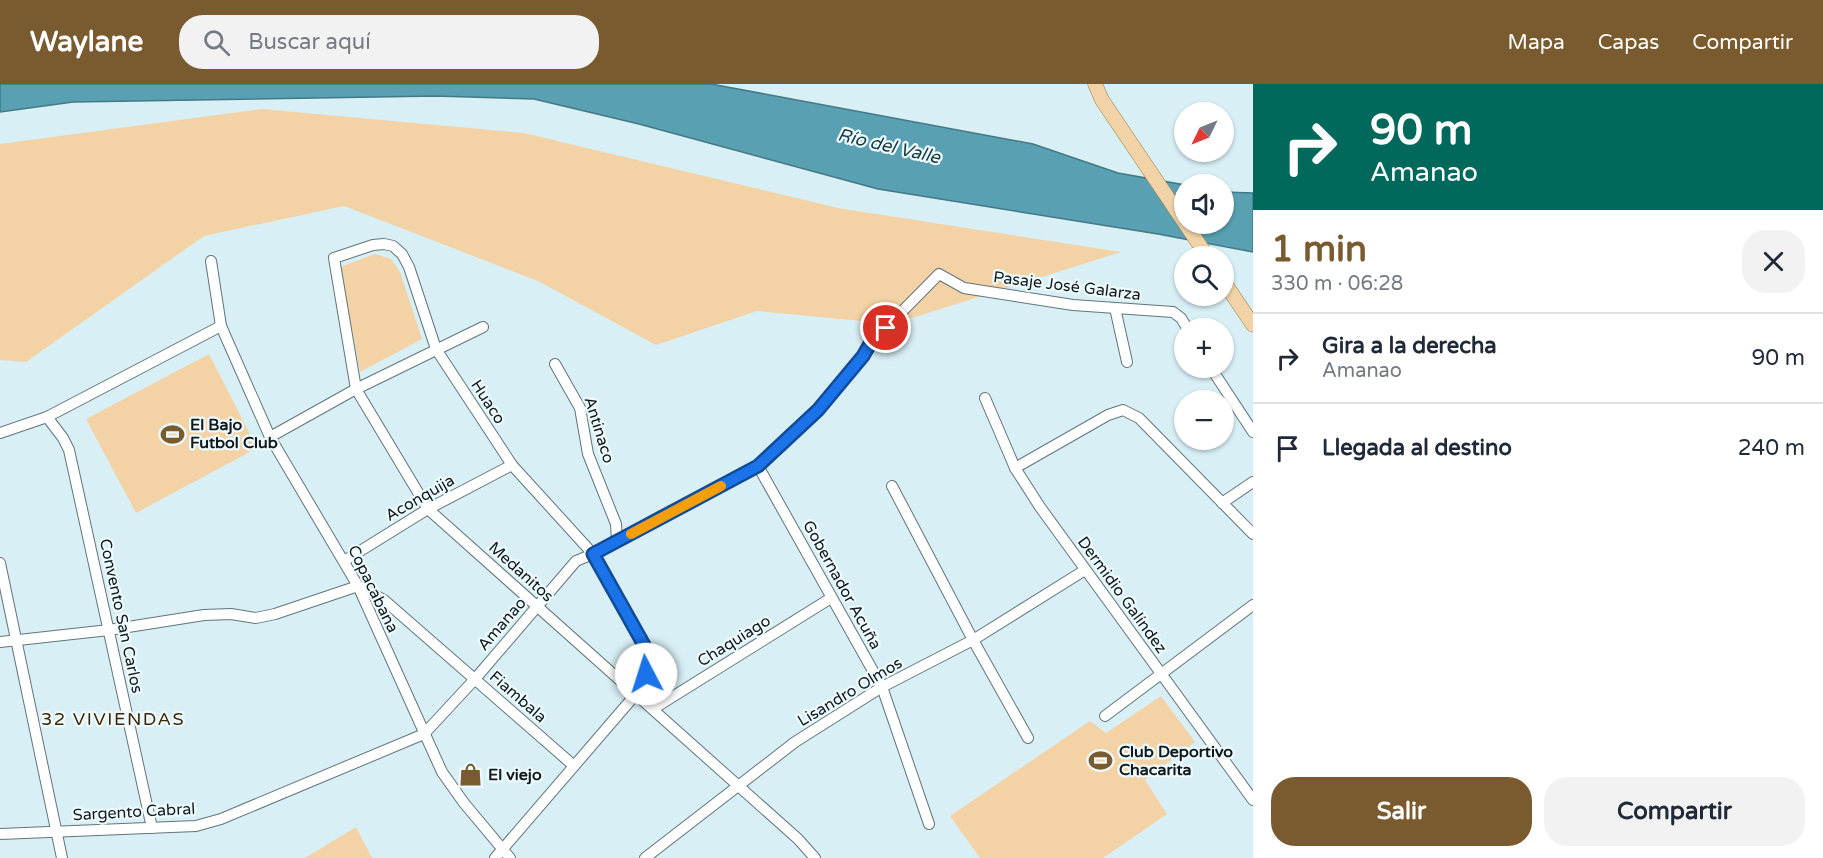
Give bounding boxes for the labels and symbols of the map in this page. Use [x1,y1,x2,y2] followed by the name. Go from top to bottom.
[1174,102,1234,162] north arrow
[836,124,943,169] water label: Río del Valle
[992,267,1142,305] street label: Pasaje José Galarza
[860,302,911,353] pin
[466,376,510,428] street label: Huaco
[579,394,619,466] street label: Antinaco
[190,415,278,453] place label: El Bajo Futbol Club
[159,421,185,447] sports icon: El Bajo Futbol Club
[382,470,458,526] street label: Aconquija
[798,517,886,653] street label: Gobernador Acuña
[1073,533,1171,657] street label: Dermidio Galíndez
[95,537,147,695] street label: Convento San Carlos
[484,538,558,606] street label: Medanitos
[343,542,403,636] street label: Copacabana
[473,593,531,655] street label: Amanao
[694,611,774,671] street label: Chaquiago
[614,642,678,706] position arrow
[794,653,906,731] street label: Lisandro Olmos
[485,667,551,727] street label: Fiambala
[41,708,185,730] district label: 32 VIVIENDAS
[1119,742,1233,780] place label: Club Deportivo Chacarita
[1088,748,1114,774] sports icon: Club Deportivo Chacarita
[457,762,483,788] shop icon: El viejo
[488,765,542,785] place label: El viejo
[72,799,196,825] street label: Sargento Cabral

